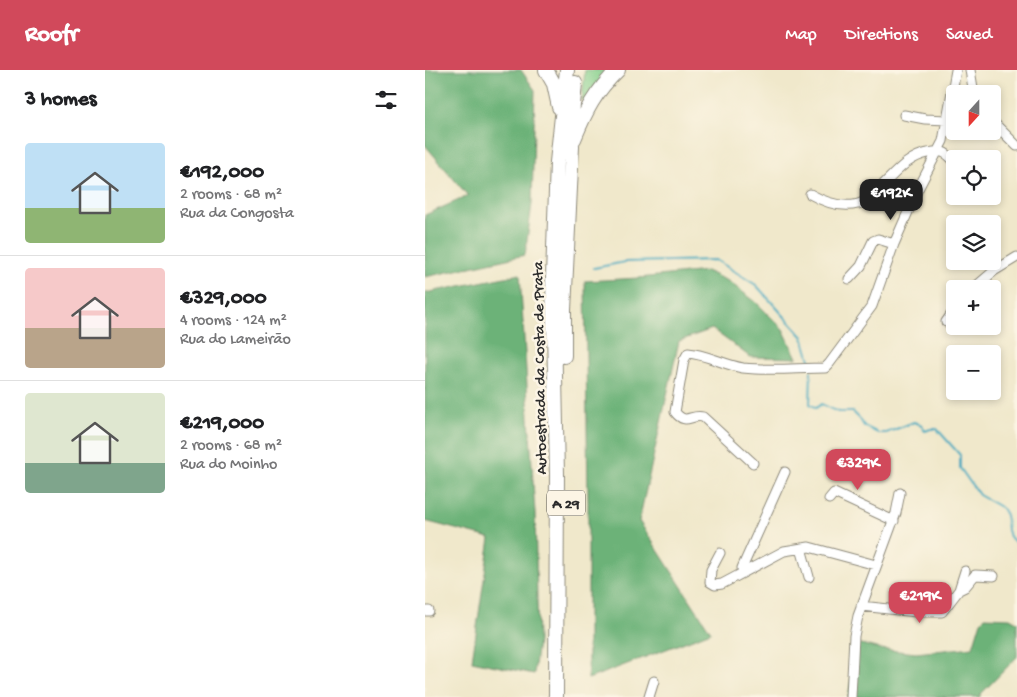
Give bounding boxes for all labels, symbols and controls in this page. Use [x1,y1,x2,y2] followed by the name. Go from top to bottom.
[25,21,78,50] text: Roofr
[785,25,817,46] text: Map
[845,25,918,46] text: Directions
[946,25,992,46] text: Saved
[946,85,1001,140] north arrow
[946,85,1001,400] map controls
[372,86,400,114] icon: filters
[25,88,97,113] text: 3 homes
[946,150,1001,205] button: locate
[180,161,264,186] text: €192,000
[65,163,125,223] icon: home
[856,178,926,221] pin: €192K
[871,185,911,204] text: €192K
[180,186,282,205] text: 2 rooms · 68 m²
[180,205,294,224] text: Rua da Congosta
[946,215,1001,270] button: layers
[530,260,553,475] street label: Autoestrada da Costa de Prata
[946,280,1001,335] button: +
[180,287,267,312] text: €329,000
[65,288,125,348] icon: home
[180,312,287,331] text: 4 rooms · 124 m²
[180,331,291,350] text: Rua do Lameirão
[946,345,1001,400] button: −
[180,412,264,437] text: €219,000
[65,413,125,473] icon: home
[180,437,282,456] text: 2 rooms · 68 m²
[823,448,893,491] pin: €329K
[837,455,879,474] text: €329K
[180,456,277,475] text: Rua do Moinho
[547,490,585,516] road number: A 29
[885,582,955,624] pin: €219K
[900,588,940,607] text: €219K

